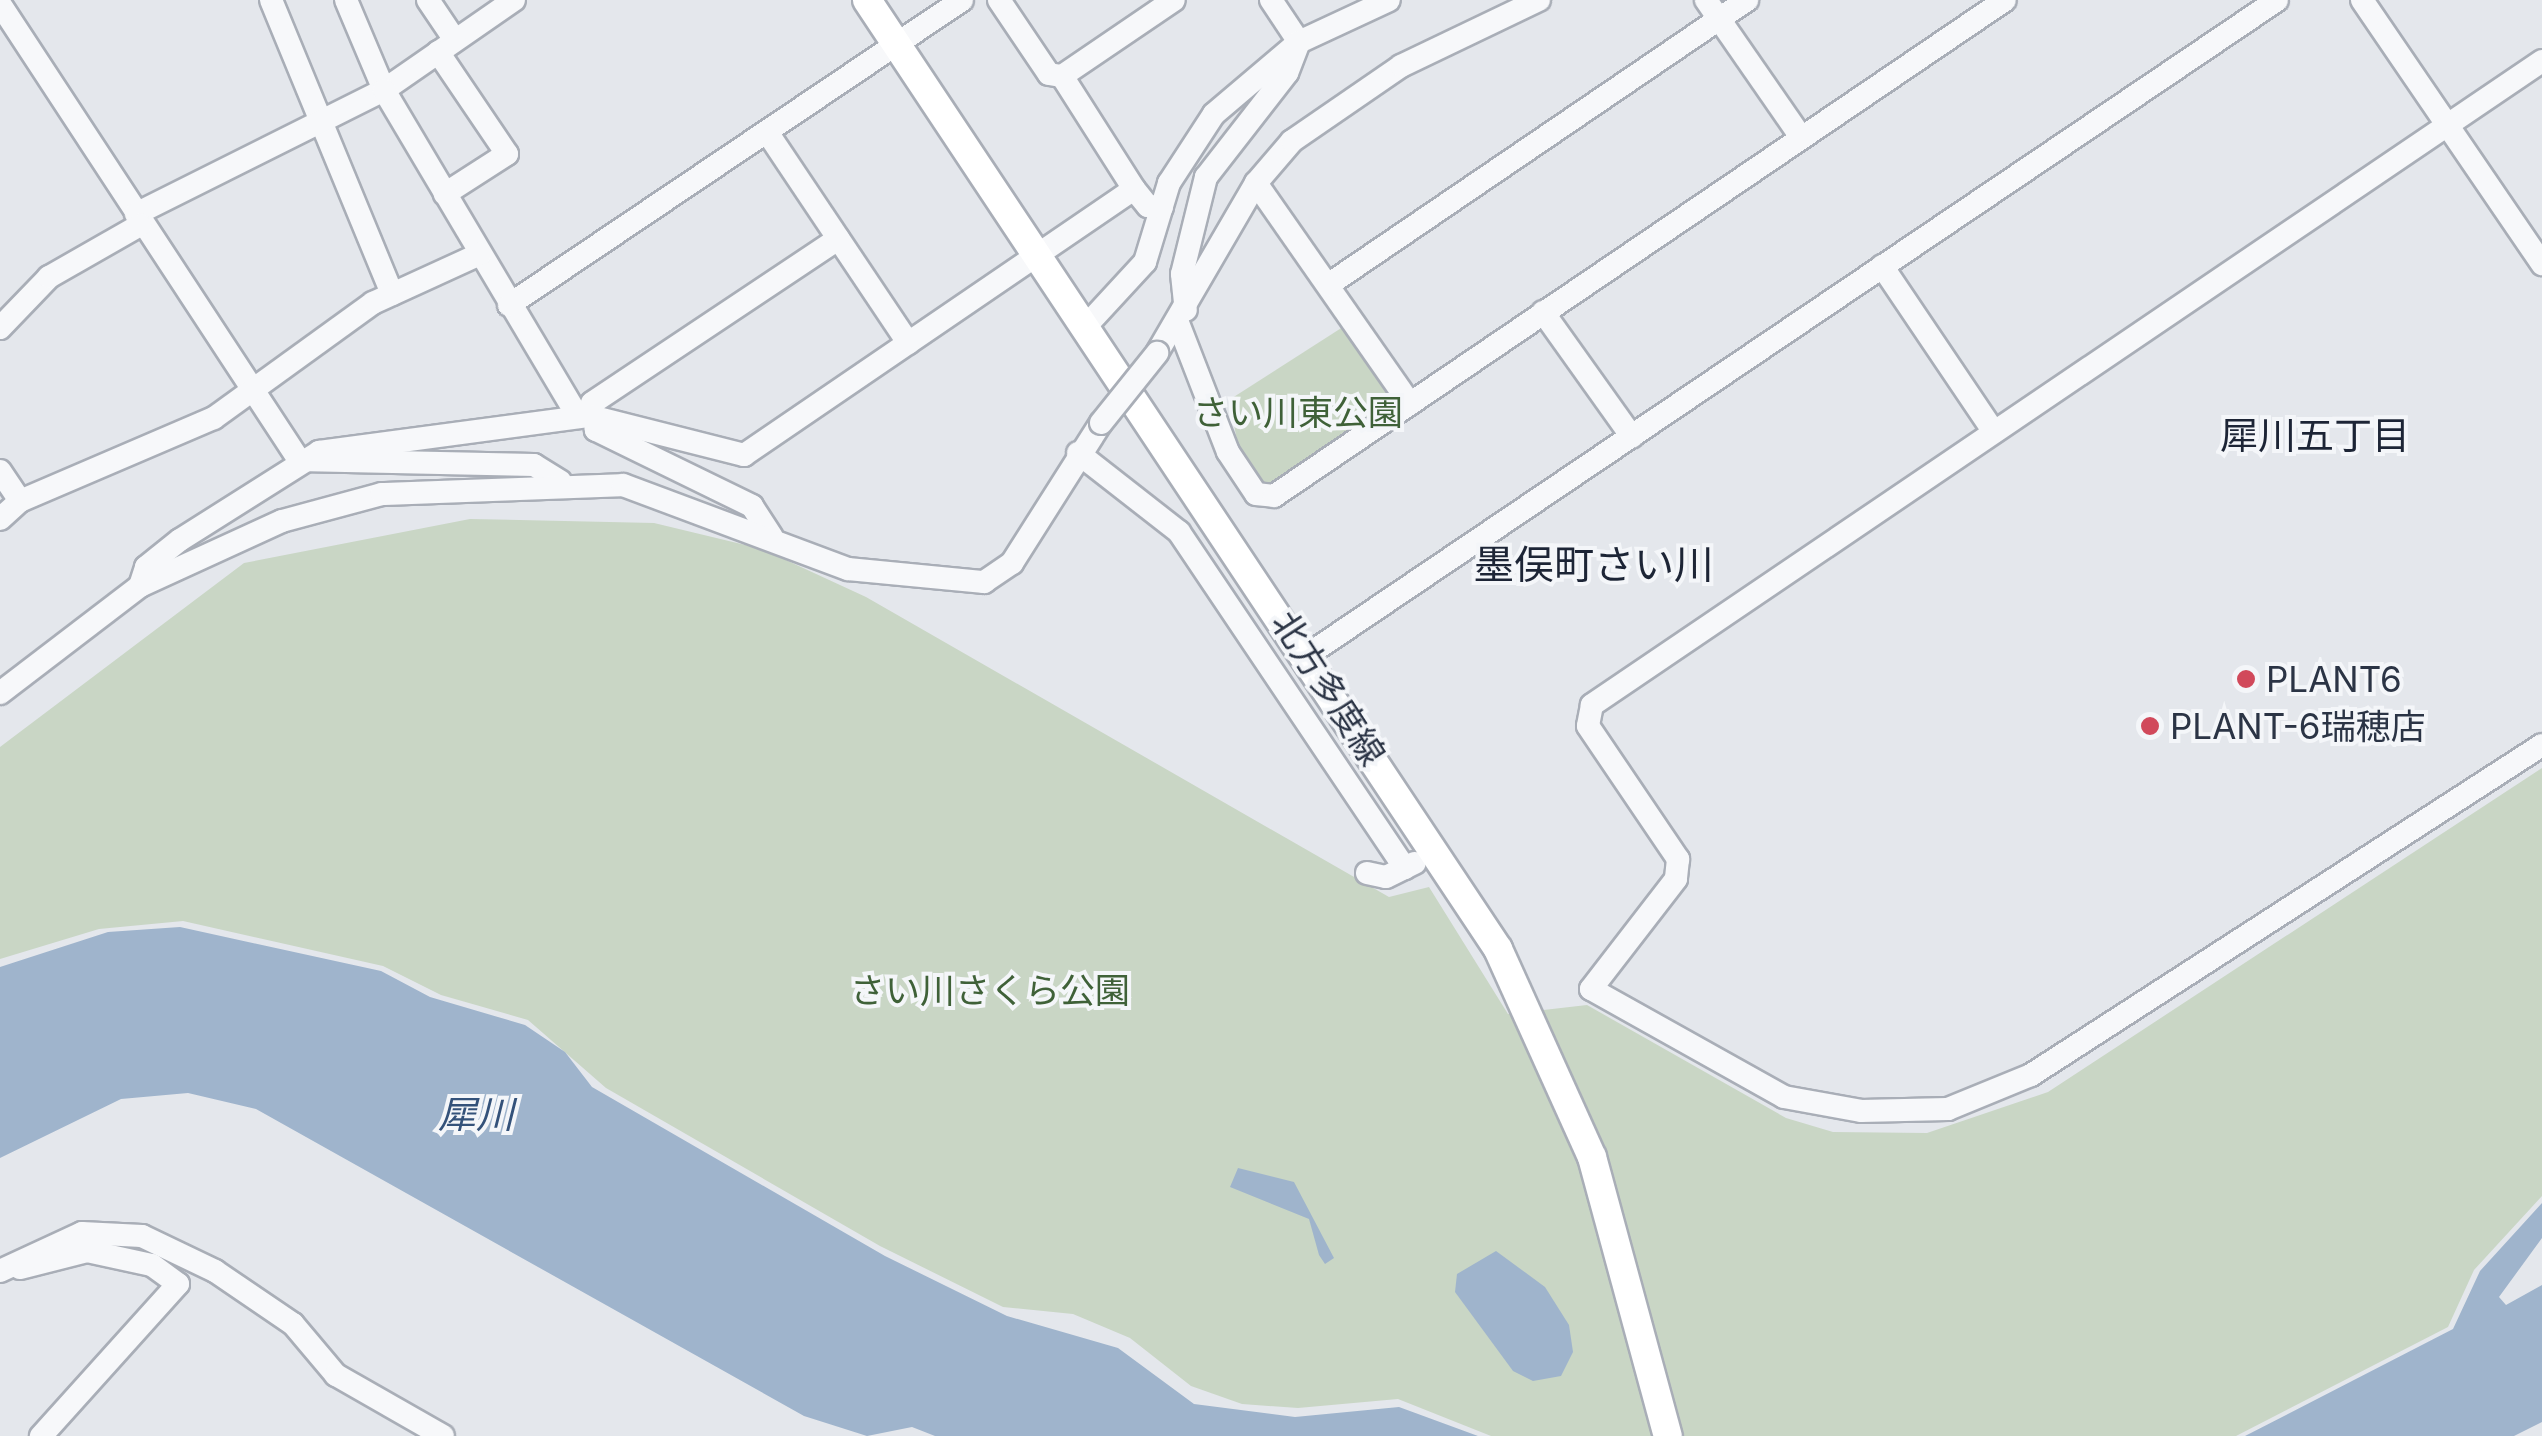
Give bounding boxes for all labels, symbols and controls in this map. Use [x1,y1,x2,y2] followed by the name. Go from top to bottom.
[1193,391,1403,433] park label: さい川東公園
[2220,413,2410,459] district label: 犀川五丁目
[1474,541,1714,589] district label: 墨俣町さい川
[1264,603,1394,773] street label: 北方多度線
[2266,658,2402,700] place label: PLANT6
[2235,668,2257,690] marker: PLANT6
[2170,705,2425,747] place label: PLANT-6瑞穂店
[2139,715,2161,737] marker: PLANT-6瑞穂店
[850,969,1130,1011] park label: さい川さくら公園
[438,1092,514,1138] water label: 犀川

